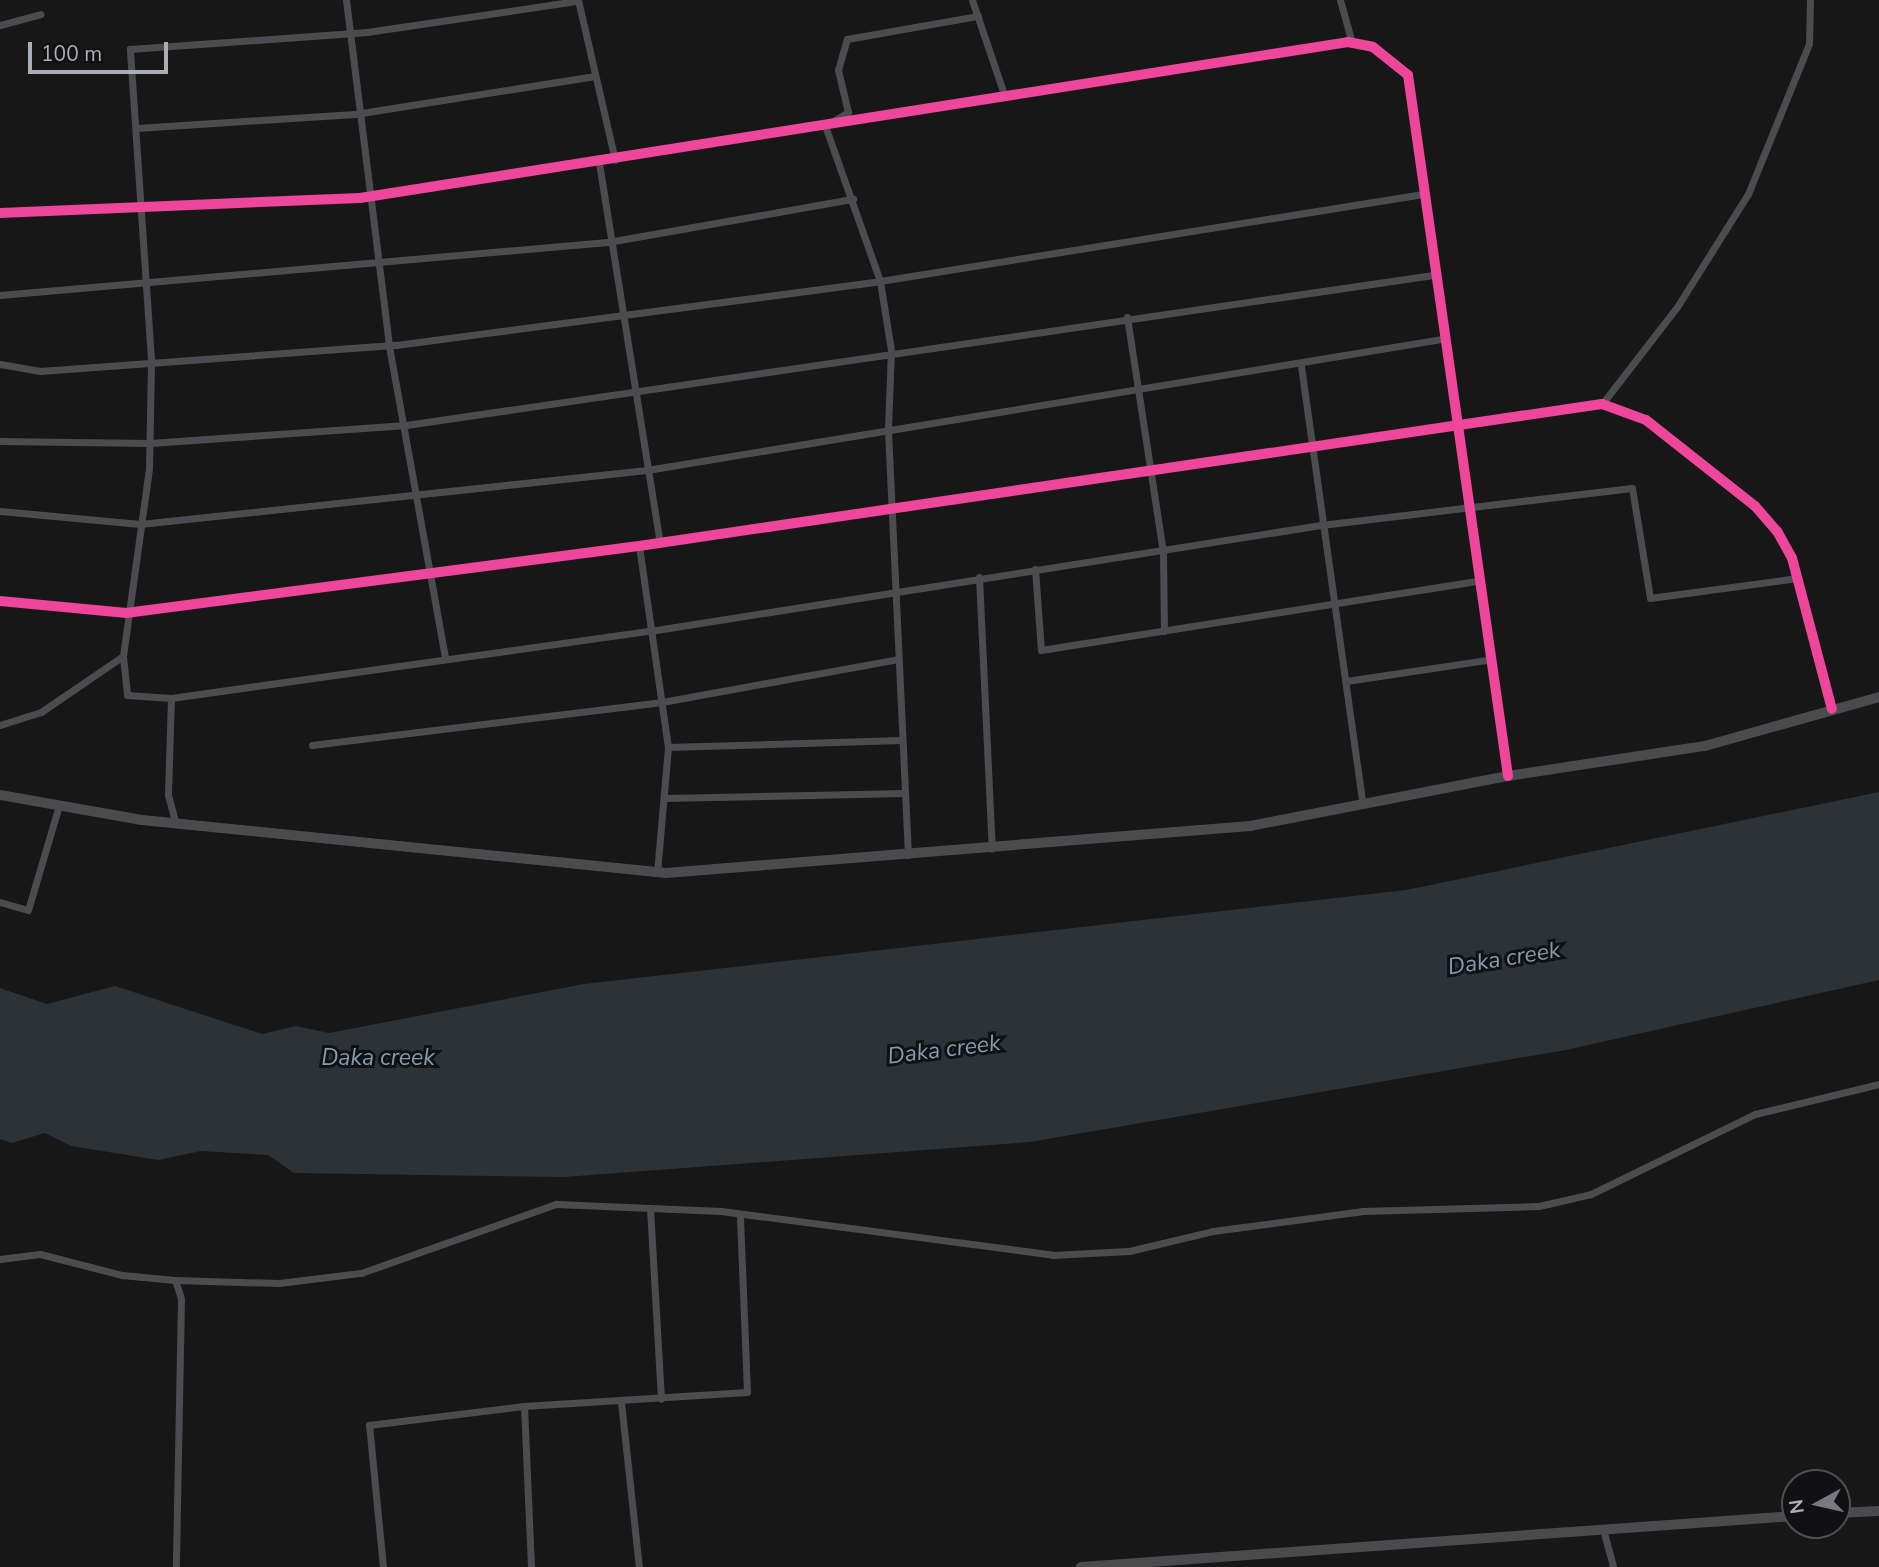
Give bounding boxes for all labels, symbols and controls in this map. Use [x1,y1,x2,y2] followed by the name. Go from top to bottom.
[32,28,172,72] scale bar
[41,40,102,68] text: 100 m
[1446,936,1562,982] water label: Daka creek
[886,1029,1002,1071] water label: Daka creek
[321,1044,435,1072] water label: Daka creek
[1781,1469,1851,1539] north arrow
[1783,1498,1811,1515] text: N

